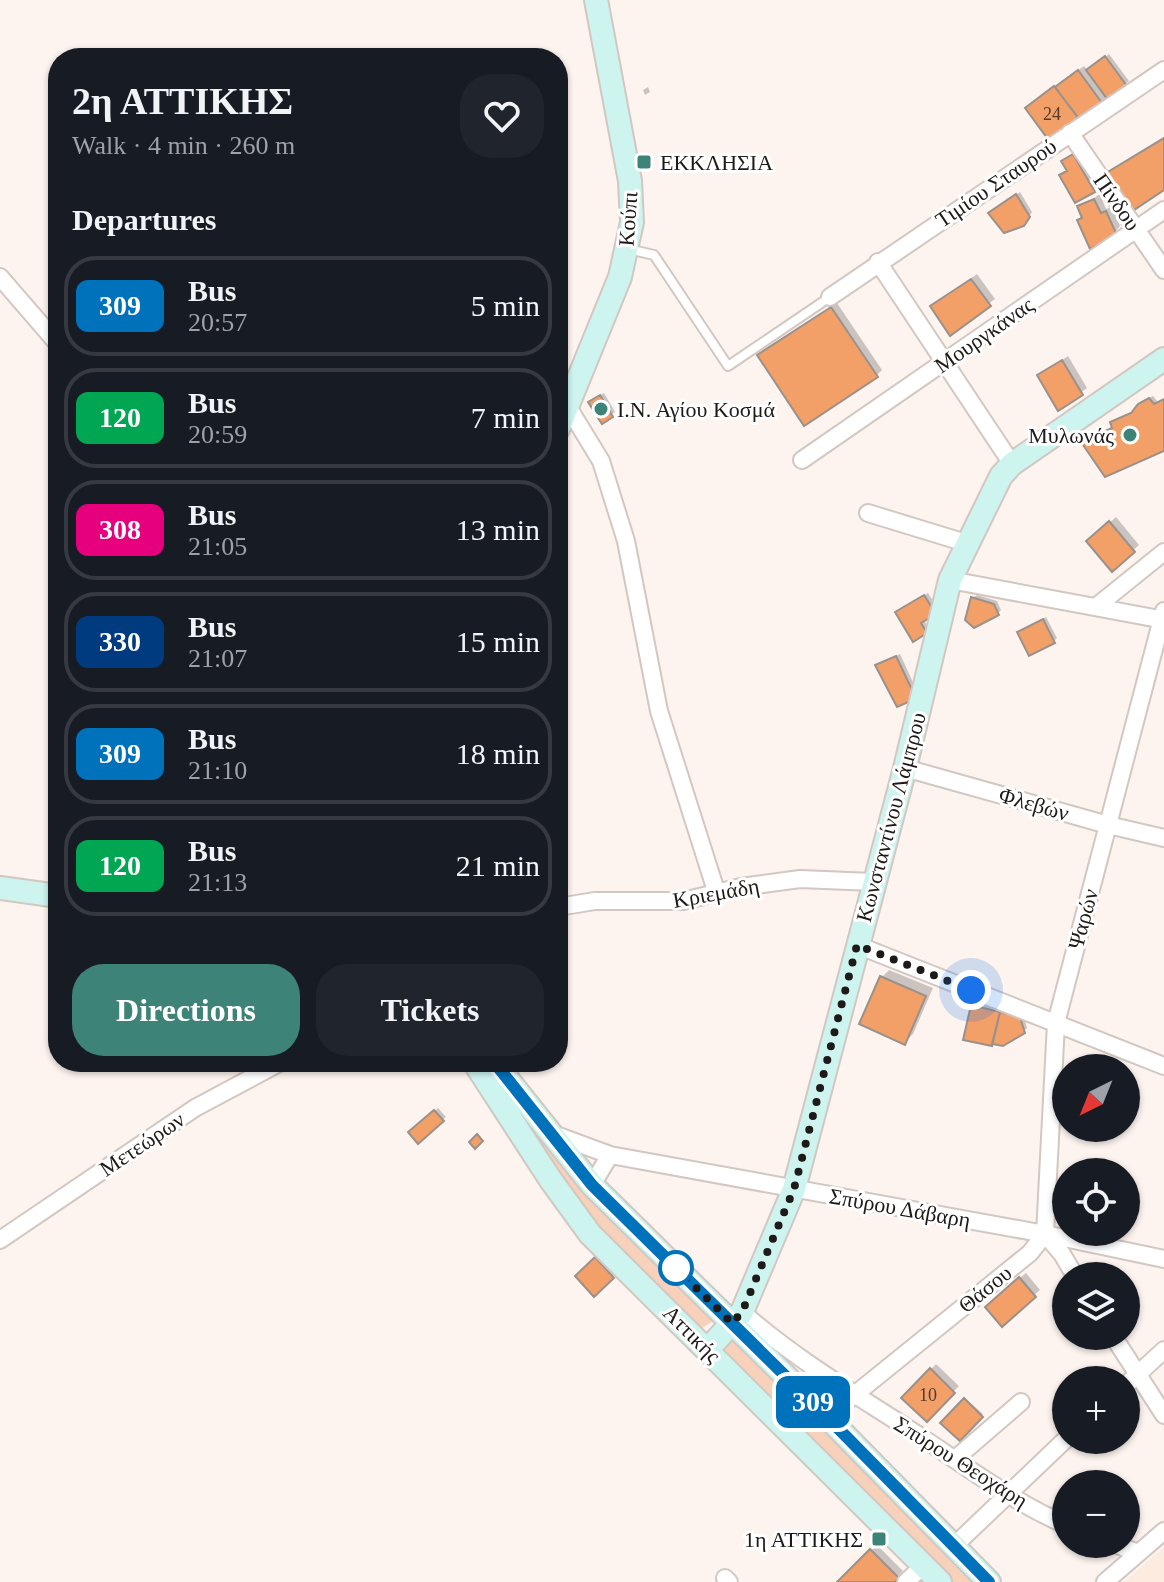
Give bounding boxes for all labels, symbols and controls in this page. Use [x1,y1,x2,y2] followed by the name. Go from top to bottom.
[460,74,544,158] button: heart
[72,80,293,122] text: 2η ΑΤΤΙΚΗΣ
[1043,104,1061,124] house number: 24
[72,131,295,160] text: Walk · 4 min · 260 m
[931,133,1061,233] street label: Τιμίου Σταυρού
[660,150,773,175] place label: ΕΚΚΛΗΣΙΑ
[635,153,653,171] marker: ΕΚΚΛΗΣΙΑ
[1088,169,1146,235] street label: Πίνδου
[614,191,642,247] street label: Κούπι
[72,203,216,236] text: Departures
[188,274,236,307] text: Bus
[471,289,540,322] text: 5 min
[99,290,141,321] text: 309
[930,292,1038,378] street label: Μουργκάνας
[188,308,247,337] text: 20:57
[188,386,236,419] text: Bus
[617,397,775,422] place label: Ι.Ν. Αγίου Κοσμά
[592,400,610,418] marker: Ι.Ν. Αγίου Κοσμά
[471,401,540,434] text: 7 min
[99,402,141,433] text: 120
[188,420,247,449] text: 20:59
[1028,423,1114,448] place label: Μυλωνάς
[1121,426,1139,444] marker: Μυλωνάς
[188,498,236,531] text: Bus
[456,513,540,546] text: 13 min
[99,514,141,545] text: 308
[188,532,247,561] text: 21:05
[188,610,236,643] text: Bus
[456,625,540,658] text: 15 min
[99,626,141,657] text: 330
[188,644,247,673] text: 21:07
[851,709,931,924] street label: Κωνσταντίνου Λάμπρου
[188,722,236,755] text: Bus
[456,737,540,770] text: 18 min
[99,738,141,769] text: 309
[188,756,247,785] text: 21:10
[996,782,1072,826] street label: Φλεβών
[188,834,236,867] text: Bus
[456,849,540,882] text: 21 min
[99,850,141,881] text: 120
[188,868,247,897] text: 21:13
[671,873,761,913] street label: Κριεμάδη
[1063,886,1103,952] street label: Ψαρών
[72,964,300,1056] button: Directions
[316,964,544,1056] button: Tickets
[951,970,991,1010] your location
[1052,1054,1140,1142] north arrow
[1052,1054,1140,1558] map controls
[95,1107,189,1181] street label: Μετεώρων
[1052,1158,1140,1246] button: locate
[827,1183,973,1233] street label: Σπύρου Δάβαρη
[659,1251,693,1285] unlabelled marker
[953,1260,1017,1318] street label: Θάσου
[1052,1262,1140,1350] button: layers
[658,1300,726,1368] street label: Αττικής
[1052,1366,1140,1454] button: +
[767,1376,859,1428] line badge: 309
[919,1385,937,1405] house number: 10
[792,1386,834,1417] text: 309
[890,1411,1032,1513] street label: Σπύρου Θεοχάρη
[1052,1470,1140,1558] button: −
[744,1527,863,1552] place label: 1η ΑΤΤΙΚΗΣ
[870,1530,888,1548] marker: 1η ΑΤΤΙΚΗΣ

